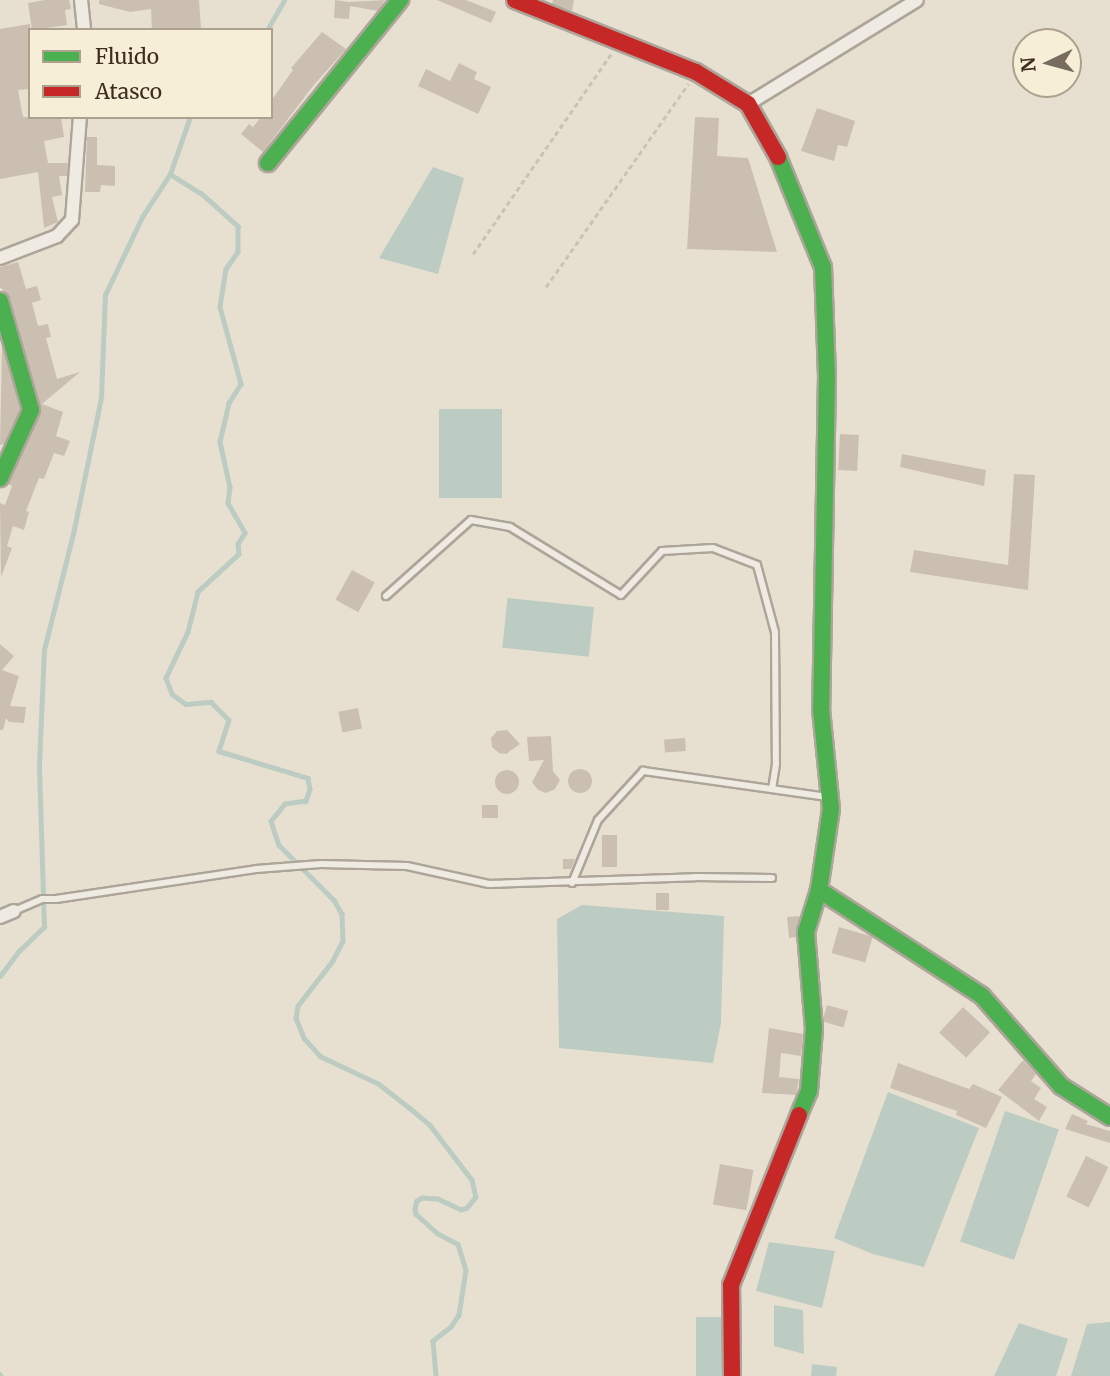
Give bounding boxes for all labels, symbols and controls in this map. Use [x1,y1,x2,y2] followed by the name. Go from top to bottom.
[28,28,273,119] legend
[1012,28,1082,98] north arrow
[95,43,159,70] text: Fluido
[1015,56,1041,73] text: N
[95,78,162,105] text: Atasco

